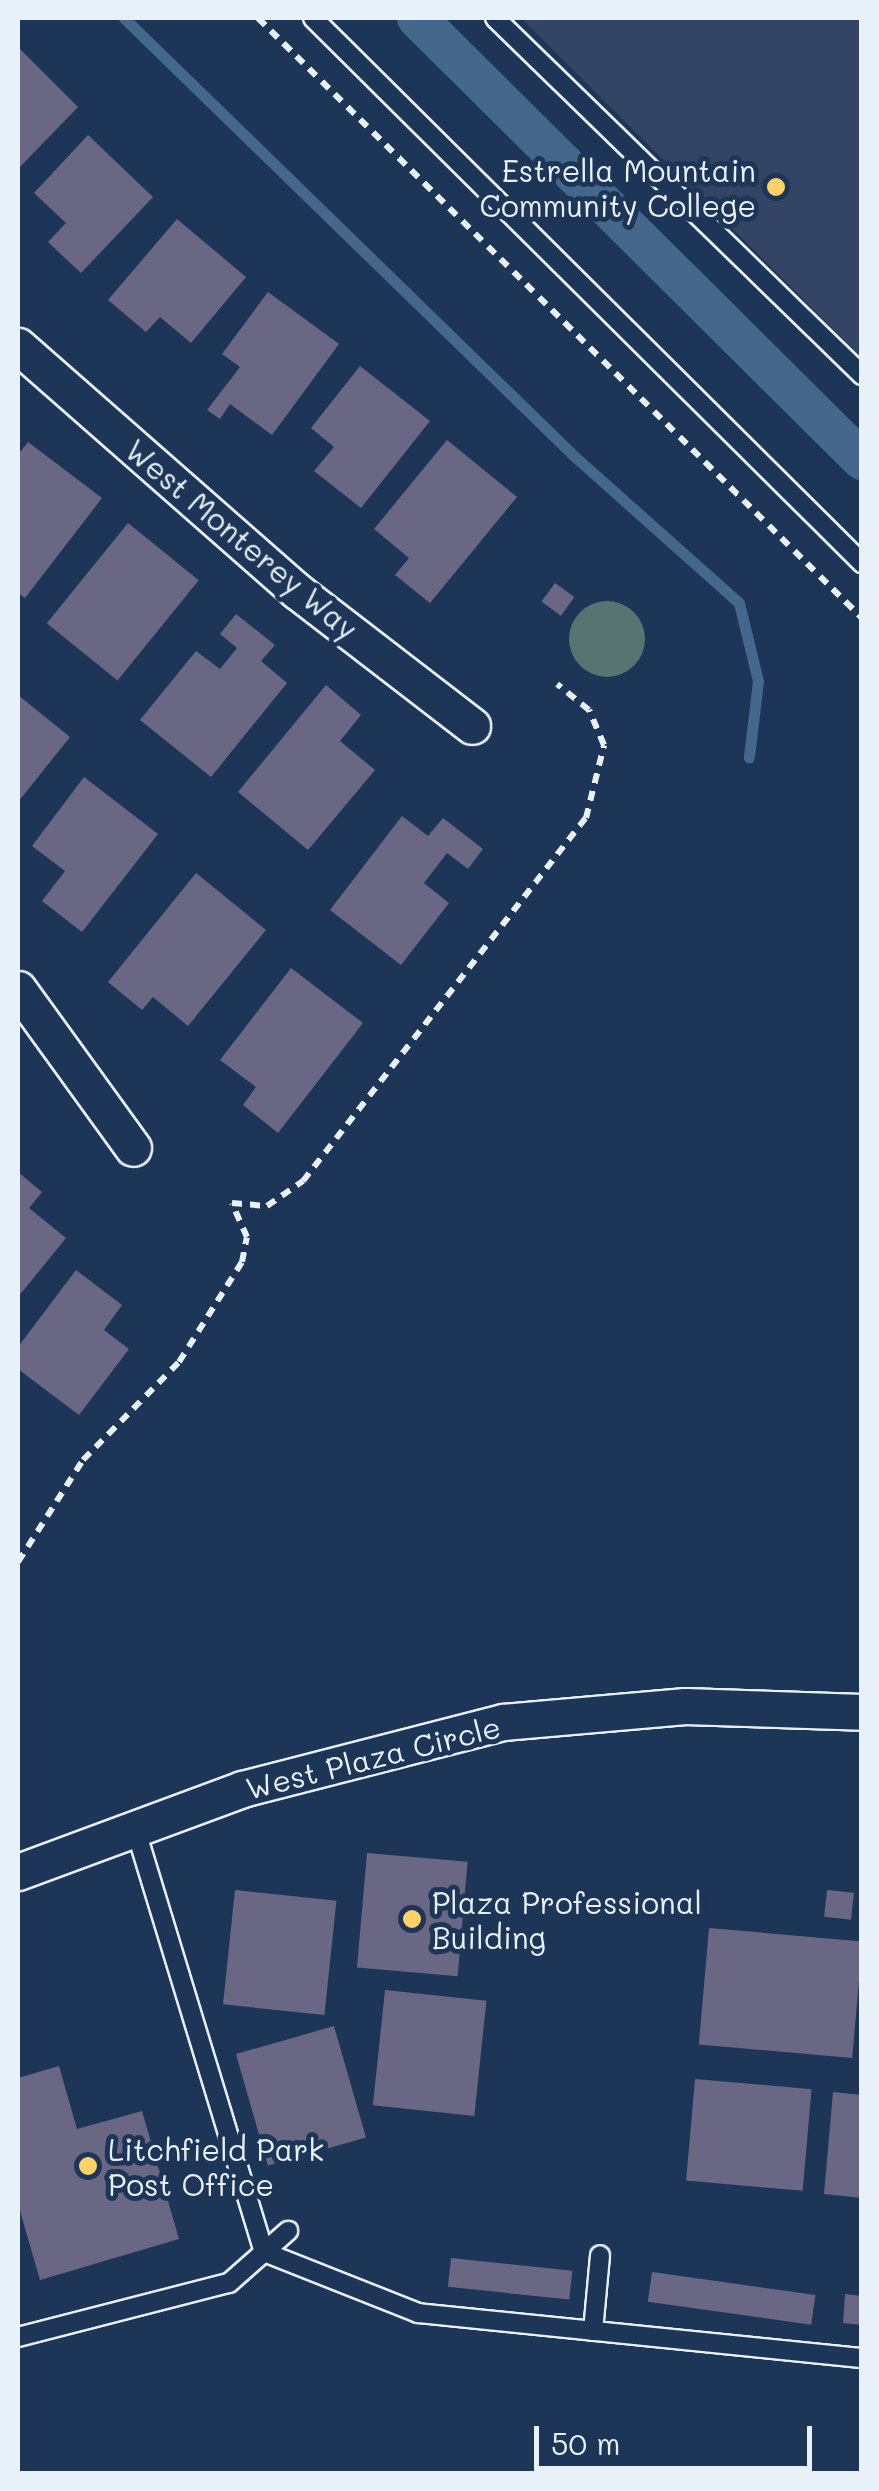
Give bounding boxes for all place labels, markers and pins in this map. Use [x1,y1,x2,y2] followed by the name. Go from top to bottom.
[479,152,756,222] place label: Estrella Mountain Community College
[765,176,787,198] marker: Estrella Mountain Community College
[432,1884,702,1954] place label: Plaza Professional Building
[401,1908,423,1930] marker: Plaza Professional Building
[108,2131,324,2202] place label: Litchfield Park Post Office
[77,2155,99,2177] marker: Litchfield Park Post Office

